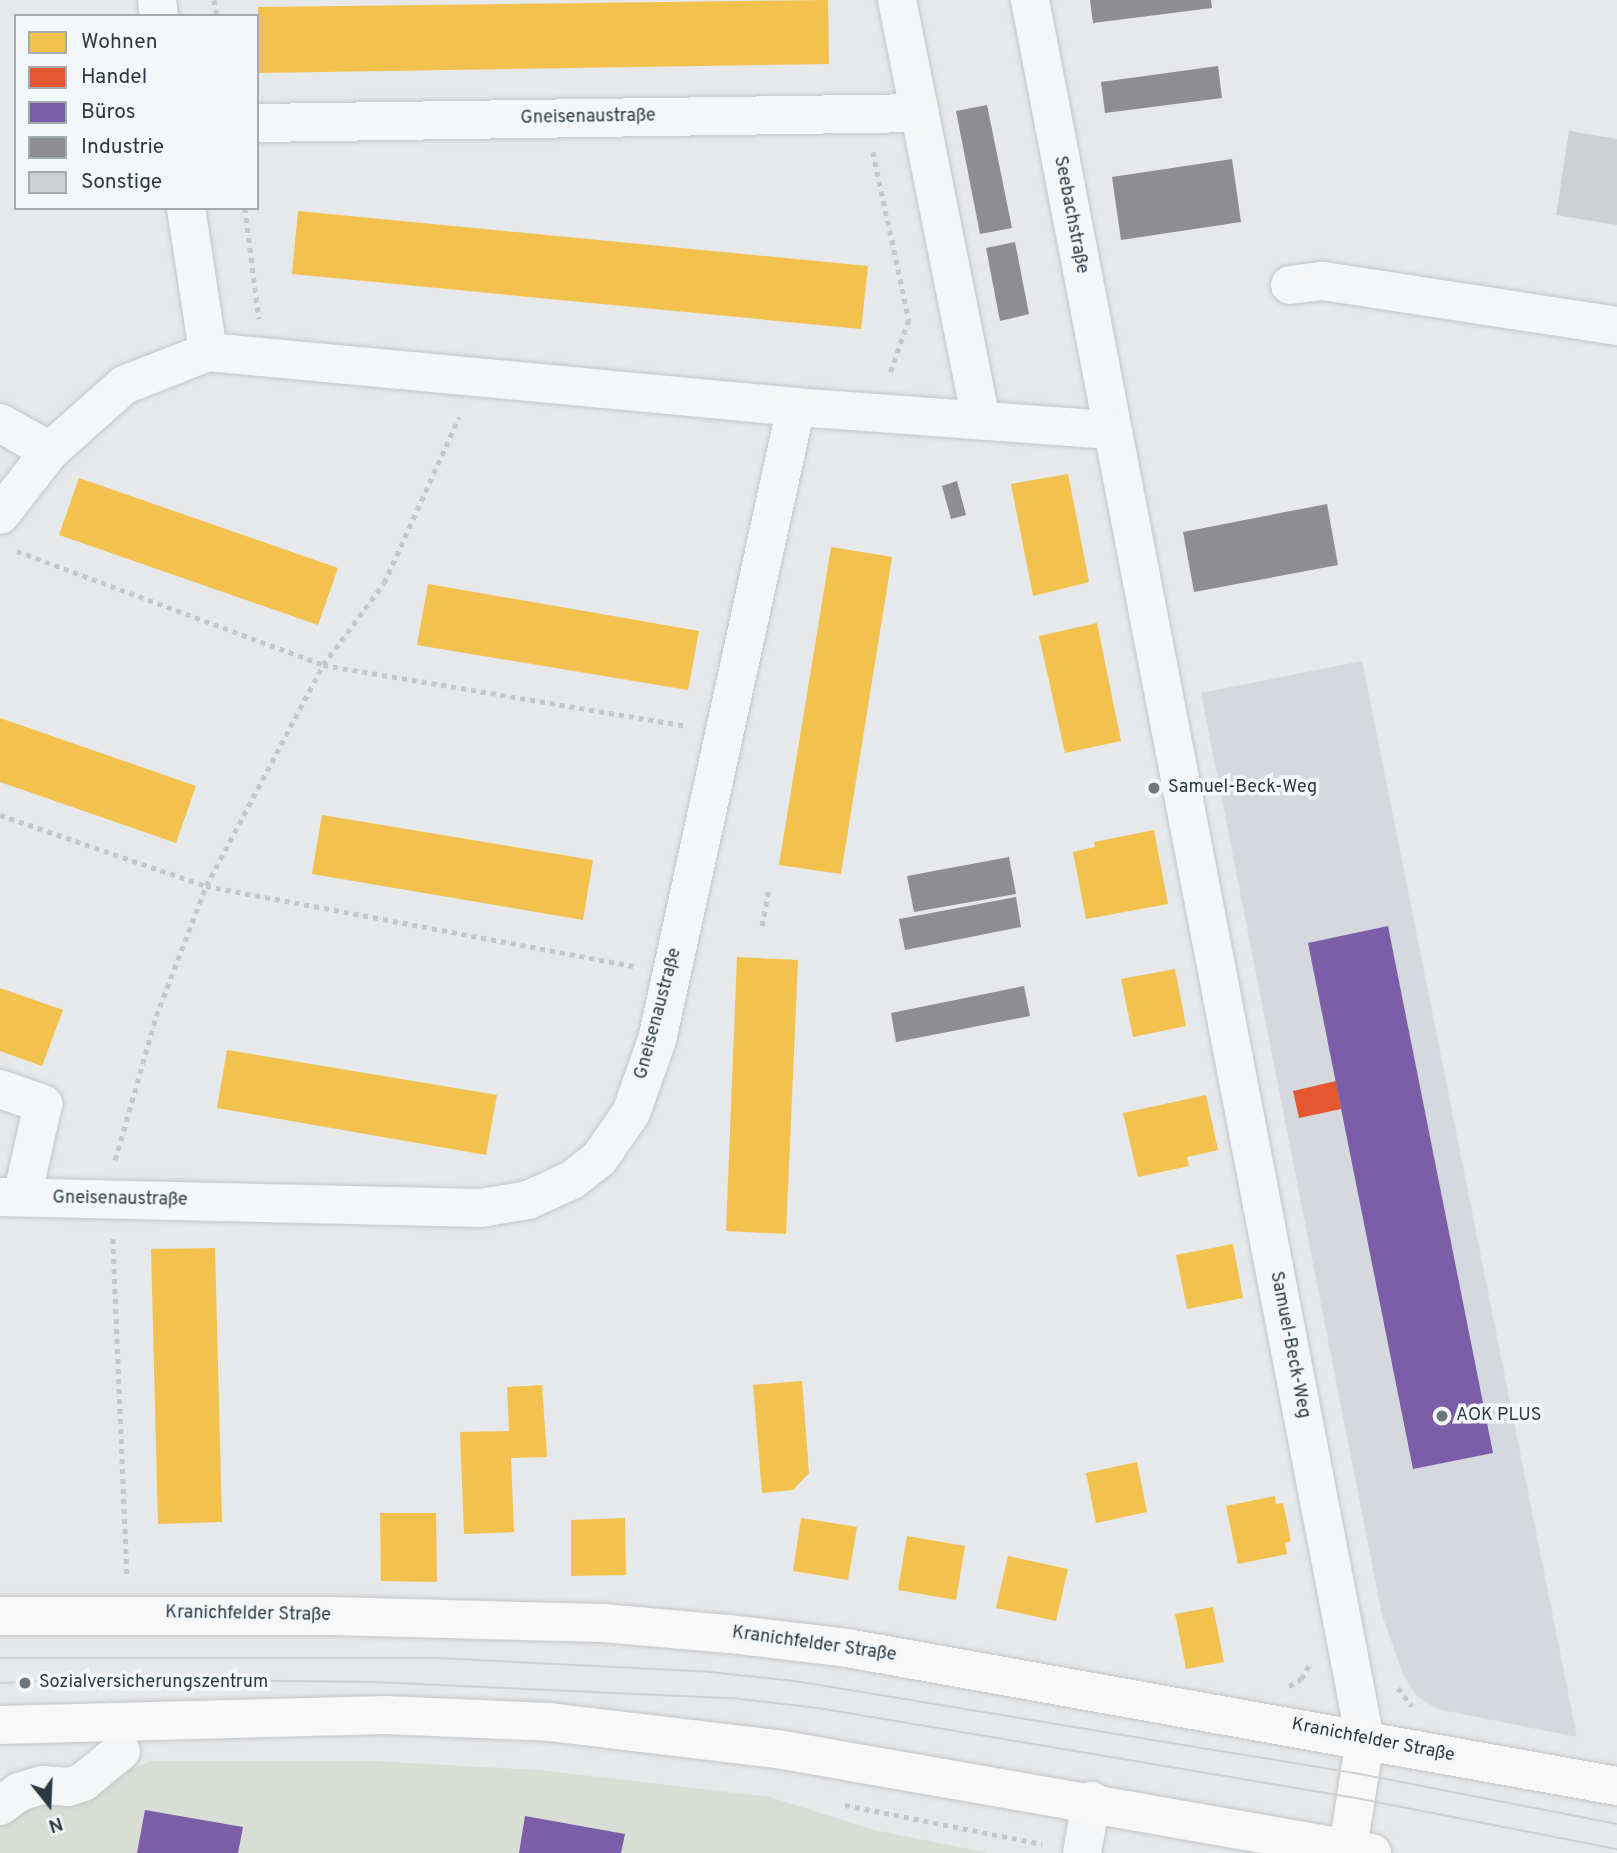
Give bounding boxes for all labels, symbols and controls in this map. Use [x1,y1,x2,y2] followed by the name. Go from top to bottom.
[14,14,259,210] legend
[81,29,158,56] text: Wohnen
[81,64,147,91] text: Handel
[81,99,136,126] text: Büros
[520,106,656,130] street label: Gneisenaustraße
[81,134,164,161] text: Industrie
[1048,154,1092,276] street label: Seebachstraße
[81,169,162,196] text: Sonstige
[1168,777,1317,799] place label: Samuel-Beck-Weg
[1146,780,1162,796] marker: Samuel-Beck-Weg
[631,946,687,1082] street label: Gneisenaustraße
[52,1188,188,1212] street label: Gneisenaustraße
[1264,1270,1314,1420] street label: Samuel-Beck-Weg
[1456,1405,1541,1427] place label: AOK PLUS
[1434,1408,1450,1424] marker: AOK PLUS
[165,1603,331,1627] street label: Kranichfelder Straße
[730,1623,898,1667] street label: Kranichfelder Straße
[39,1672,268,1694] place label: Sozialversicherungszentrum
[17,1675,33,1691] marker: Sozialversicherungszentrum
[1290,1715,1456,1767] street label: Kranichfelder Straße
[14,1769,84,1839] north arrow
[45,1810,66,1837] text: N

